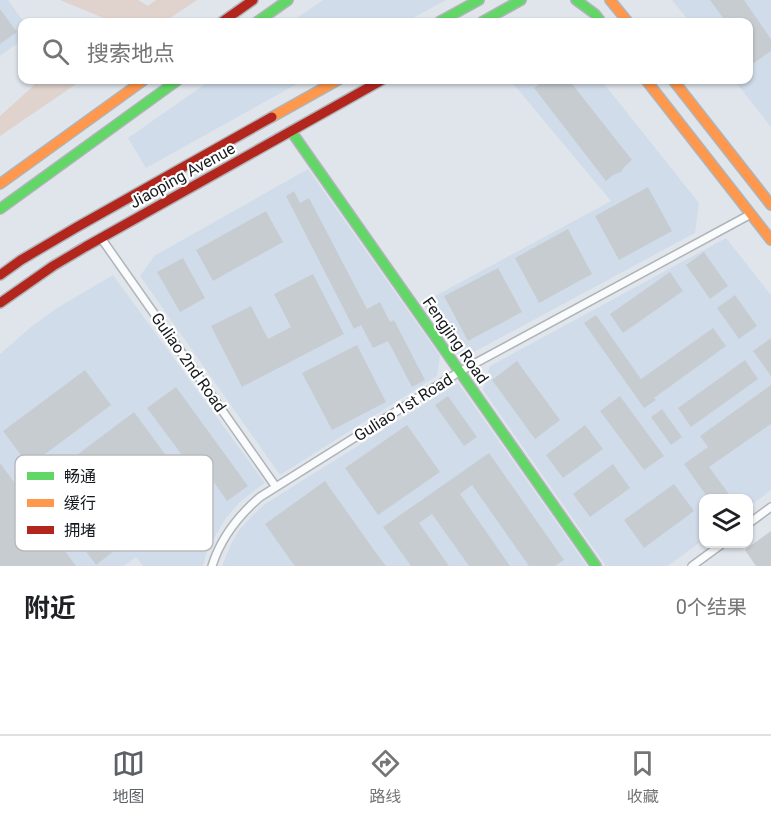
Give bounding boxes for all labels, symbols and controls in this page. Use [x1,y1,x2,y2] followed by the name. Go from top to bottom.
[18,18,753,84] search box
[39,35,72,68] icon: search
[87,41,175,66] text: 搜索地点
[126,139,238,212] street label: Jiaoping Avenue
[419,293,492,387] street label: Fengjing Road
[147,309,230,416] street label: Guliao 2nd Road
[351,370,456,445] street label: Guliao 1st Road
[15,455,213,551] legend
[64,467,96,486] text: 畅通
[64,494,96,513] text: 缓行
[699,494,753,548] map controls
[699,494,753,548] button: layers
[64,521,96,540] text: 拥堵
[24,593,76,623] text: 附近
[676,595,747,619] text: 0个结果
[112,747,145,807] tab: 地图
[369,747,402,807] tab: 路线
[626,747,659,807] tab: 收藏

